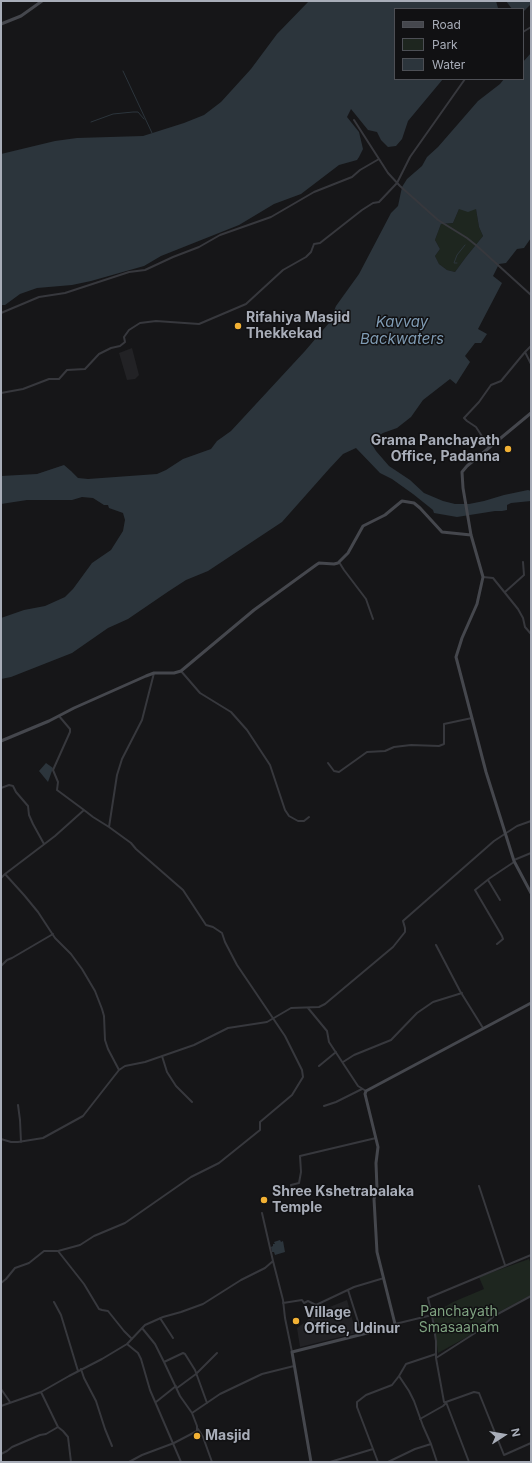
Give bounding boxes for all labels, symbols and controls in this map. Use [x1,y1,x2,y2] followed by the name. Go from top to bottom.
[394,8,524,80] legend
[432,17,461,32] text: Road
[432,37,458,52] text: Park
[432,57,465,72] text: Water
[246,310,350,342] place label: Rifahiya Masjid Thekkekad
[360,313,444,348] water label: Kavvay Backwaters
[233,321,243,331] marker: Rifahiya Masjid Thekkekad
[371,433,500,466] place label: Grama Panchayath Office, Padanna
[503,444,513,454] marker: Grama Panchayath Office, Padanna
[272,1184,414,1216] place label: Shree Kshetrabalaka Temple
[259,1195,269,1205] marker: Shree Kshetrabalaka Temple
[419,1304,499,1336] park label: Panchayath Smasaanam
[304,1305,400,1338] place label: Village Office, Udinur
[291,1316,301,1326] marker: Village Office, Udinur
[484,1415,524,1455] north arrow
[508,1427,523,1438] text: N
[205,1428,250,1444] place label: Masjid
[192,1431,202,1441] marker: Masjid

